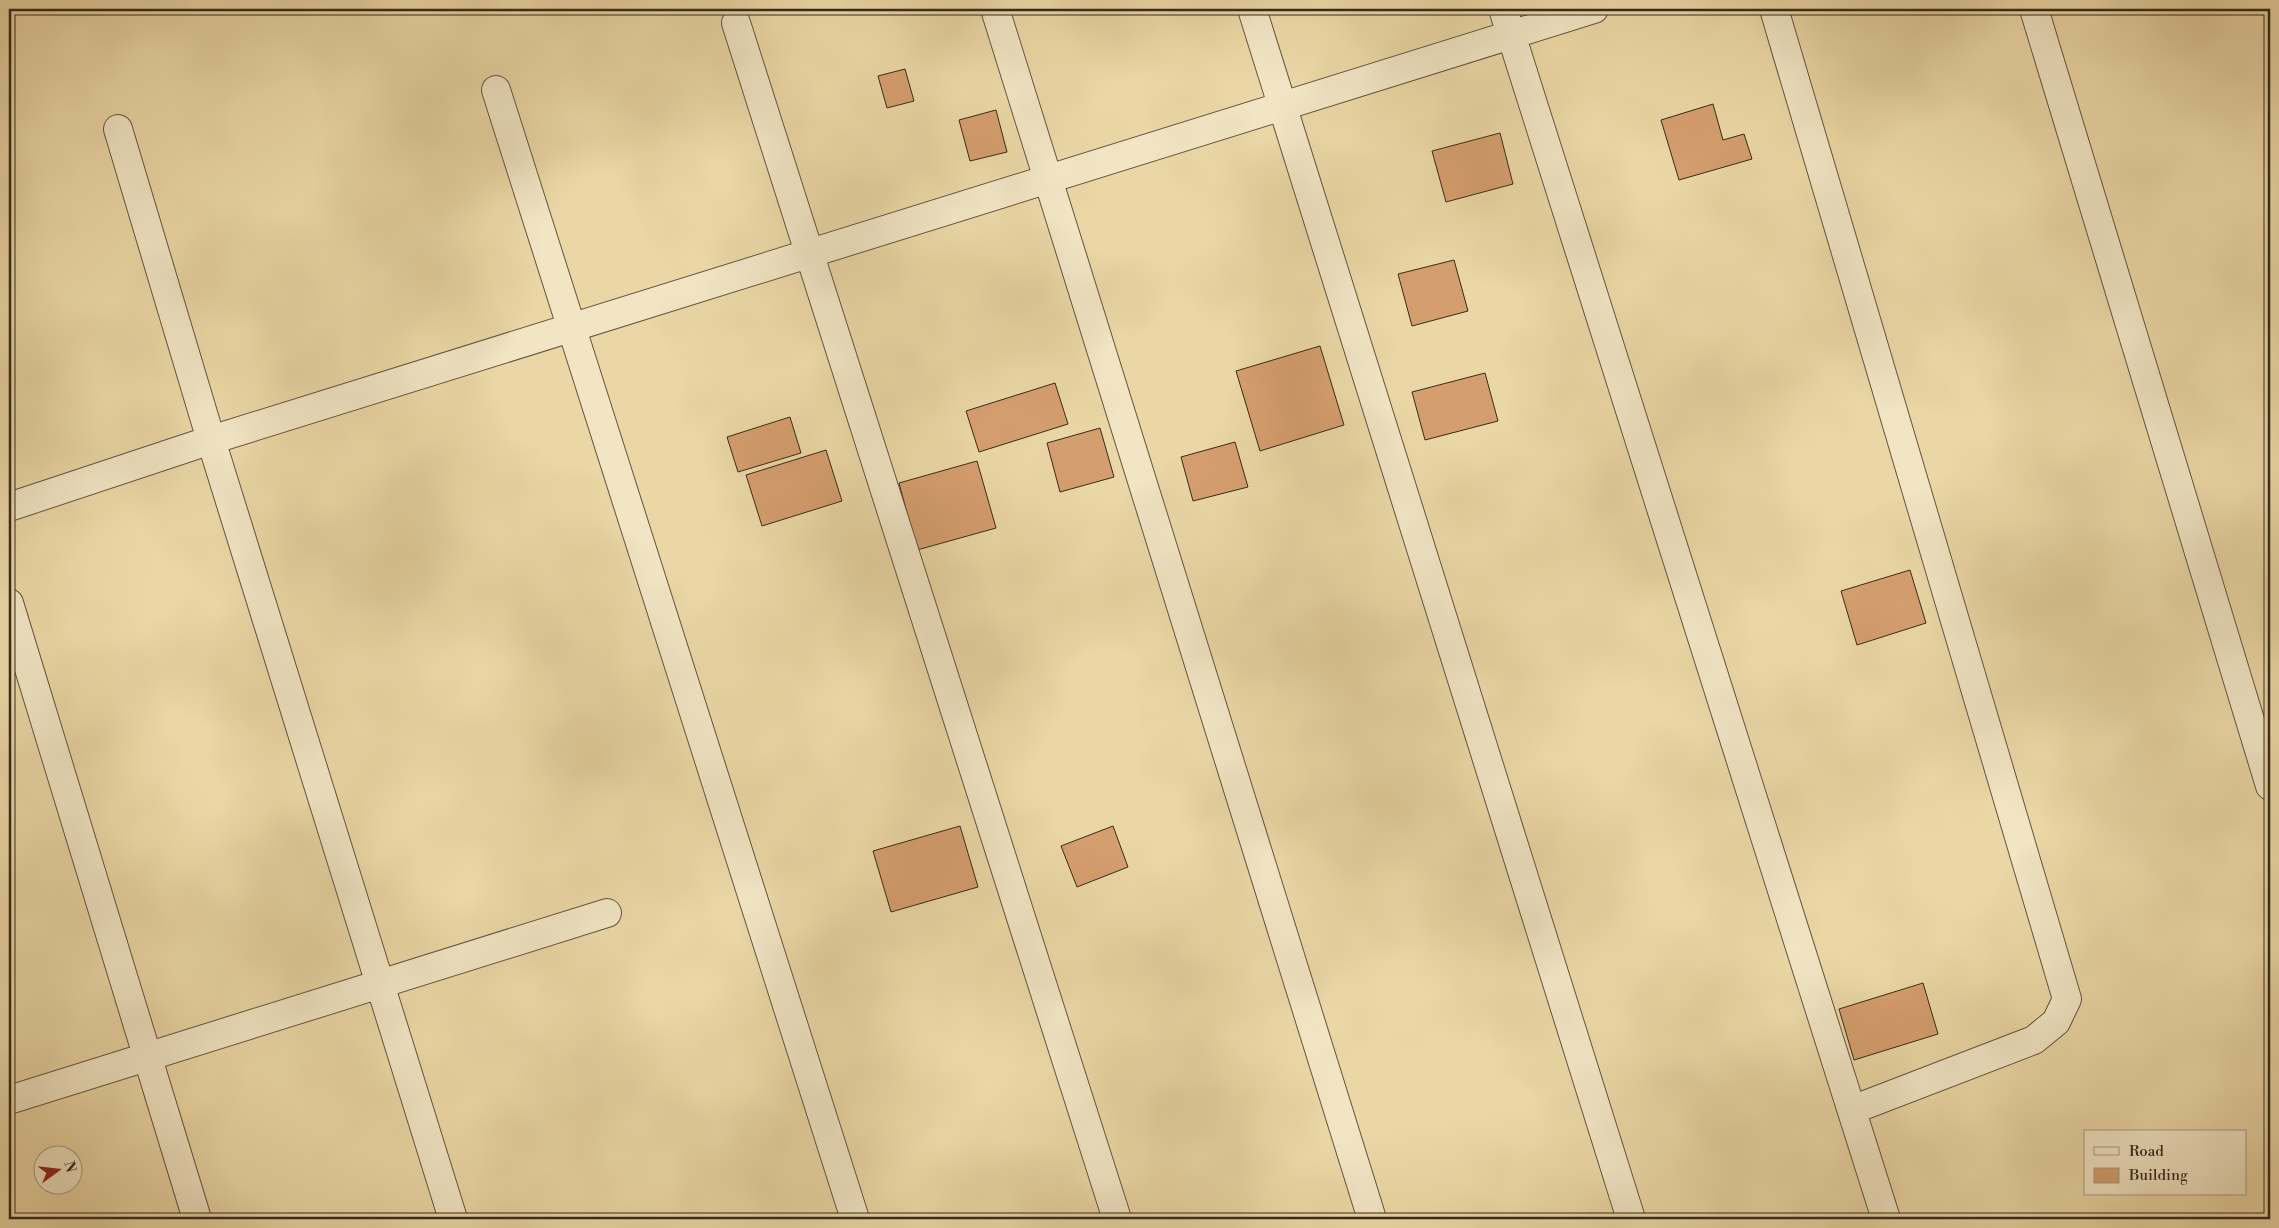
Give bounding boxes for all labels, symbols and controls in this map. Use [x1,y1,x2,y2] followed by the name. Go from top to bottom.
[2084,1130,2246,1196] legend
[2129,1142,2164,1161] text: Road
[32,1146,82,1196] north arrow
[59,1159,80,1175] text: N
[2128,1166,2188,1185] text: Building

